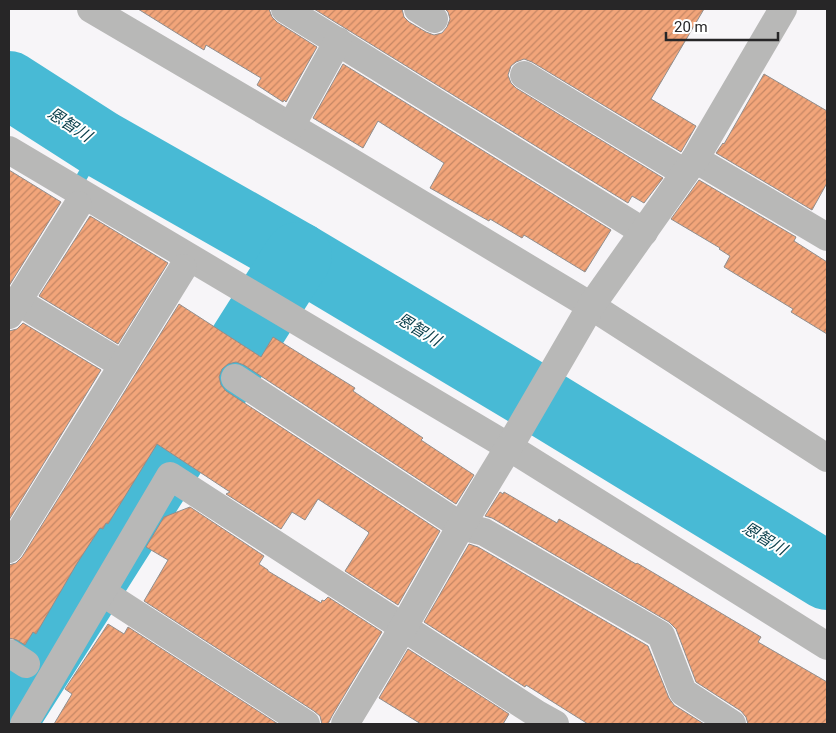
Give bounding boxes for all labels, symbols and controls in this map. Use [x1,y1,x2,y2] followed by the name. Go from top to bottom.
[666,10,778,42] scale bar
[674,18,708,36] text: 20 m
[44,103,97,147] water label: 恩智川
[393,309,446,351] water label: 恩智川
[739,518,792,560] water label: 恩智川

